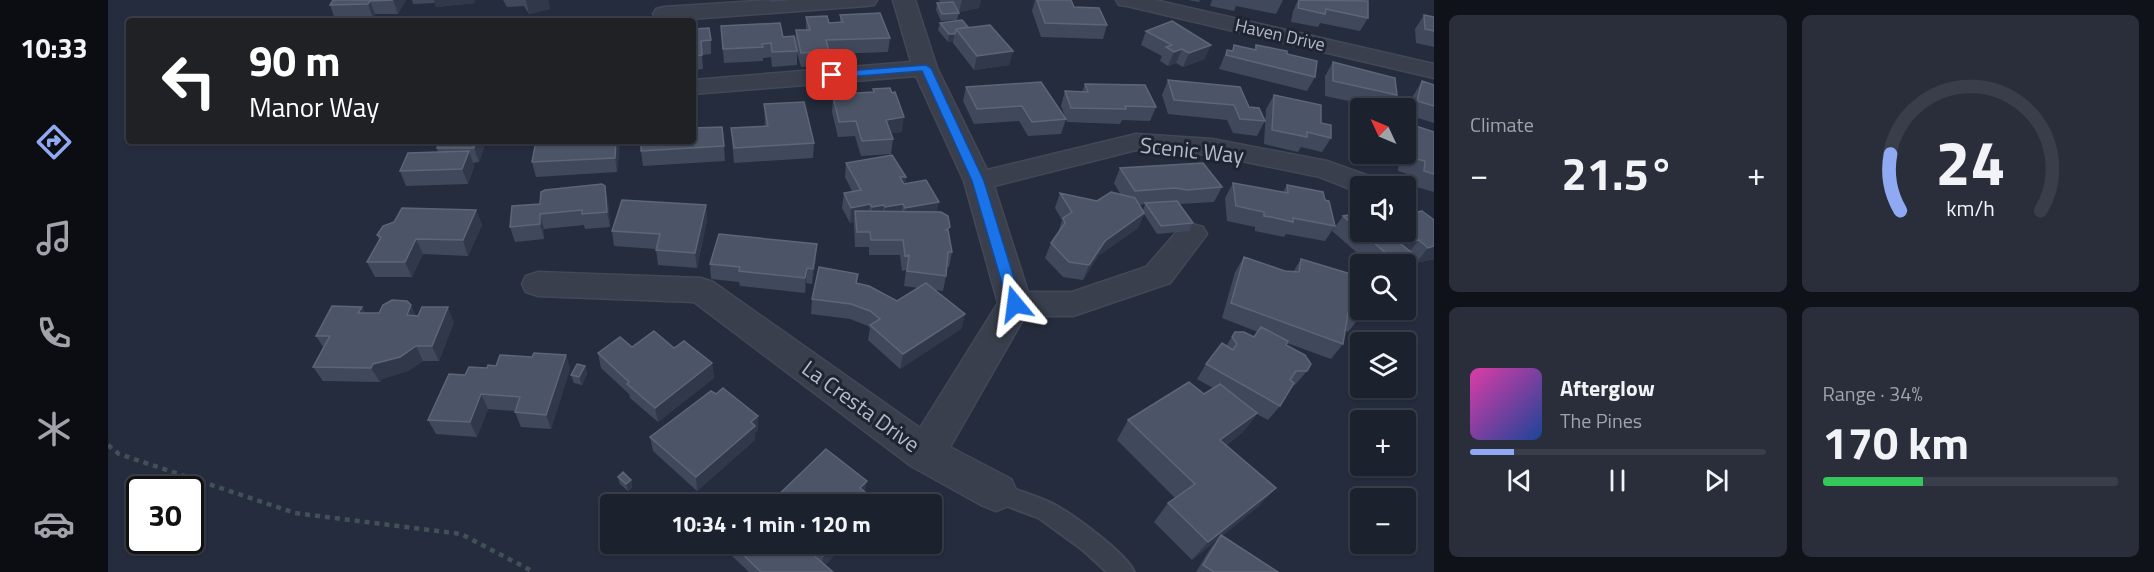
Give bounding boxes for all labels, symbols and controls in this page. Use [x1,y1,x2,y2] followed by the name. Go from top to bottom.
[1232,11,1328,58] street label: Haven Drive
[20,27,88,68] text: 10:33
[249,28,341,92] text: 90 m
[150,42,228,120] icon: left
[806,49,857,100] pin
[815,58,848,91] icon: arrive
[249,86,379,127] text: Manor Way
[1350,98,1416,164] north arrow
[1350,98,1416,554] map controls
[1470,109,1534,140] text: Climate
[1935,114,2005,209] text: 24
[33,121,75,163] icon: directions
[1138,128,1246,172] street label: Scenic Way
[1562,139,1674,207] text: 21.5°
[1470,149,1488,199] text: −
[1747,149,1765,199] text: +
[1350,176,1416,242] button: sound
[1946,192,1995,224] text: km/h
[33,217,75,259] icon: music
[1350,254,1416,320] button: search
[983,272,1047,336] position arrow
[33,312,75,354] icon: phone
[1350,332,1416,398] button: layers
[795,351,927,461] street label: La Cresta Drive
[1560,371,1655,405] text: Afterglow
[1823,378,1923,409] text: Range · 34%
[1560,405,1642,436] text: The Pines
[33,408,75,450] icon: climate
[1823,408,1969,476] text: 170 km
[1350,410,1416,476] button: +
[1503,464,1536,497] icon: previous
[1601,464,1634,497] icon: pause
[1700,464,1733,497] icon: next
[126,476,204,554] speed limit sign: 30
[1350,488,1416,554] button: −
[33,503,75,545] icon: car
[671,507,871,541] text: 10:34 · 1 min · 120 m

